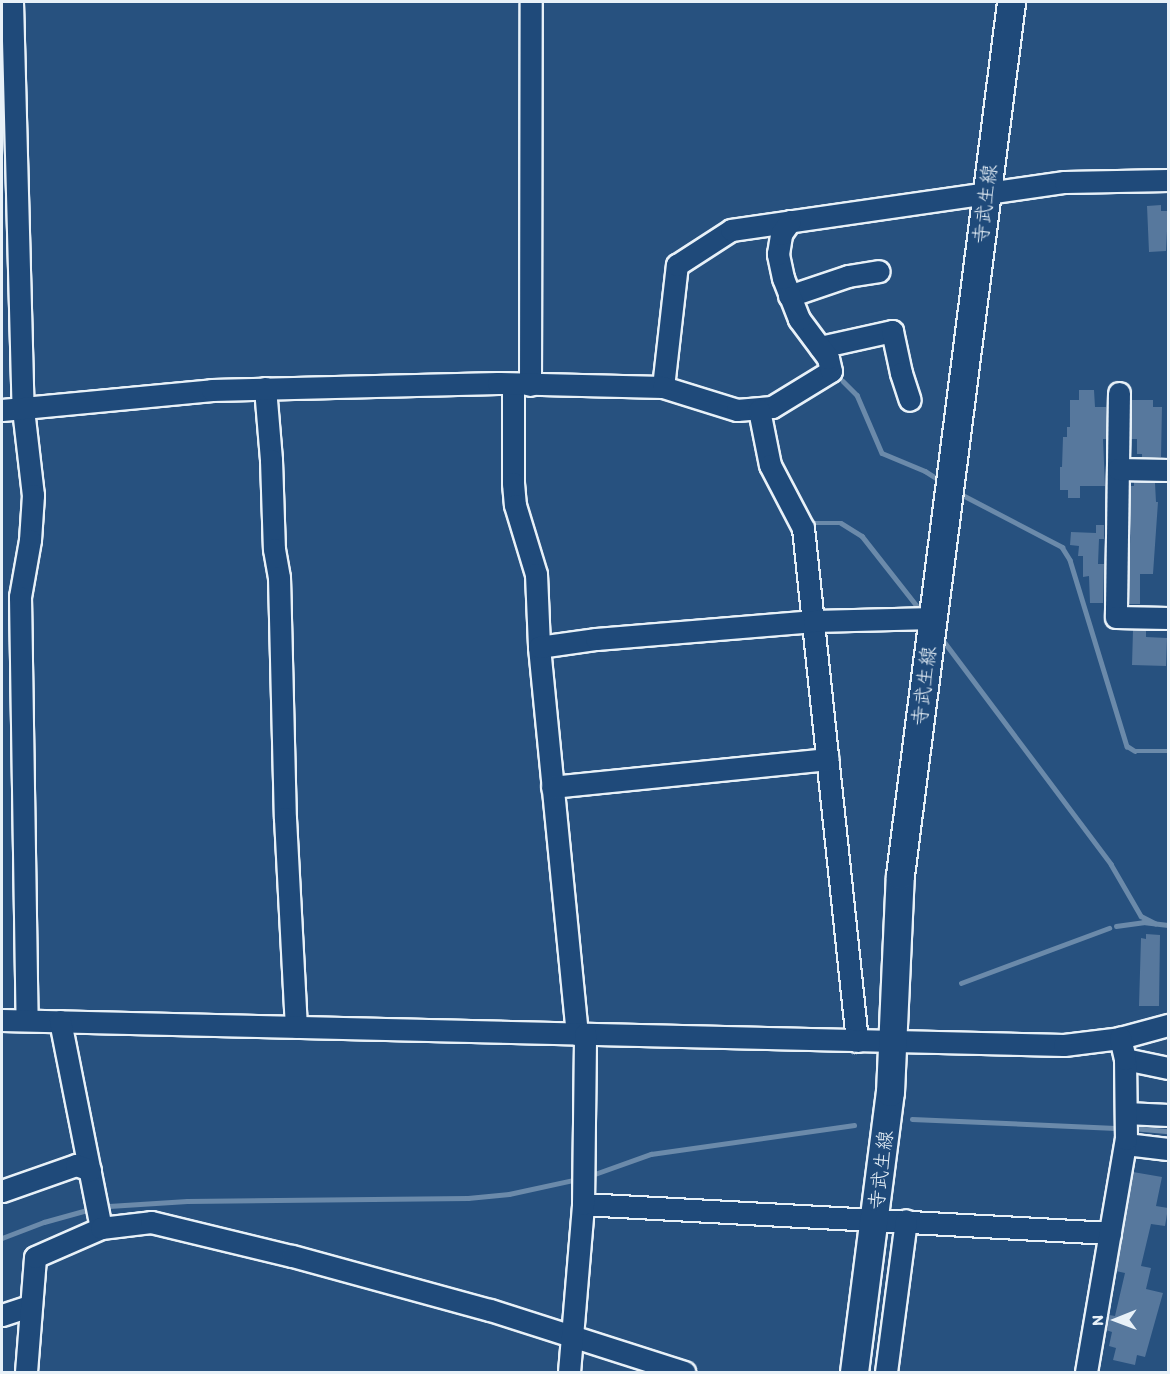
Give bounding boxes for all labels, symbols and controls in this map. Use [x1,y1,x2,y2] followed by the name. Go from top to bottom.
[968,163,1002,245] street label: 寺武生線
[907,645,941,727] street label: 寺武生線
[864,1129,898,1211] street label: 寺武生線
[1086,1290,1146,1350] north arrow
[1088,1315,1107,1326] text: N

